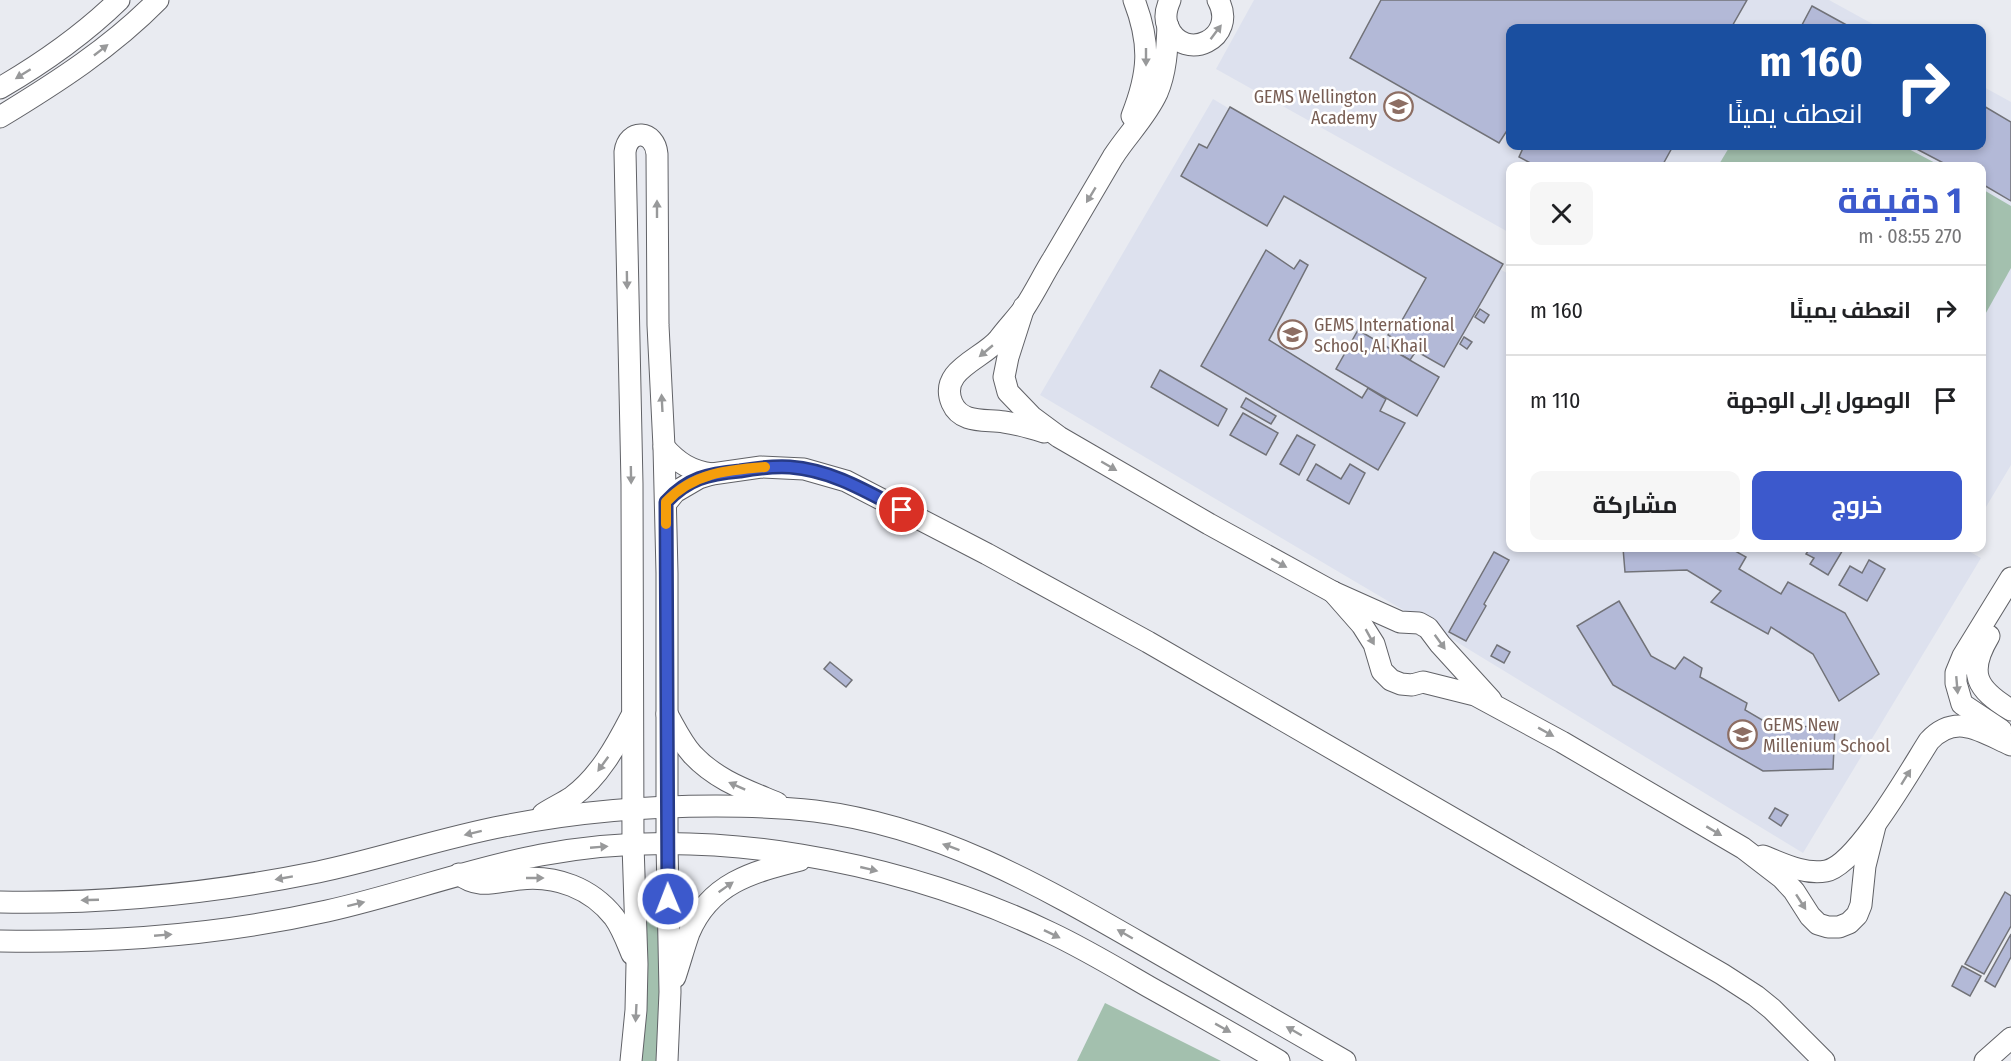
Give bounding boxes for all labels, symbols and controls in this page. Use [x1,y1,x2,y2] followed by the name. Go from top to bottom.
[1210,25,1222,41] one-way arrow
[1760,37,1863,87] text: 160 m
[93,44,108,56] one-way arrow
[1141,47,1151,66] one-way arrow
[1884,48,1962,126] icon: right
[15,69,31,80] one-way arrow
[1254,86,1377,129] place label: GEMS Wellington Academy
[1382,91,1414,123] school or university icon: GEMS Wellington Academy
[1727,98,1863,130] text: انعطف يمينًا
[1838,179,1962,223] text: 1 دقيقة
[1530,182,1593,245] button: close
[1085,187,1096,203] one-way arrow
[652,199,662,218] one-way arrow
[1858,224,1962,248] text: 270 m · 08:55
[622,271,632,290] one-way arrow
[1929,294,1962,327] icon: right
[1530,297,1583,324] text: 160 m
[1789,297,1911,324] text: انعطف يمينًا
[1314,314,1455,357] place label: GEMS International School, Al Khail
[1277,319,1309,351] school or university icon: GEMS International School, Al Khail
[978,344,994,357] one-way arrow
[1929,384,1962,417] icon: arrive
[1530,387,1580,414] text: 110 m
[1727,387,1911,414] text: الوصول إلى الوجهة
[657,394,666,413] one-way arrow
[1101,461,1118,471] one-way arrow
[627,466,636,485] one-way arrow
[1530,471,1740,540] button: مشاركة
[1752,471,1962,540] button: خروج
[876,484,927,535] pin
[885,493,918,526] icon: arrive
[1270,557,1287,567] one-way arrow
[1364,629,1375,645] one-way arrow
[1433,634,1446,650] one-way arrow
[1952,676,1962,695] one-way arrow
[1763,714,1890,757] place label: GEMS New Millenium School
[1726,719,1758,751] school or university icon: GEMS New Millenium School
[1537,727,1554,737] one-way arrow
[597,756,609,772] one-way arrow
[1901,768,1912,785] one-way arrow
[727,781,745,791] one-way arrow
[1706,826,1723,836] one-way arrow
[464,829,482,839] one-way arrow
[942,841,960,851] one-way arrow
[589,842,608,852] one-way arrow
[860,865,878,875] one-way arrow
[636,867,700,931] position arrow
[274,874,293,883] one-way arrow
[525,874,544,883] one-way arrow
[718,881,734,893] one-way arrow
[1796,894,1807,910] one-way arrow
[81,895,100,905] one-way arrow
[346,899,365,909] one-way arrow
[1116,929,1133,939] one-way arrow
[154,930,173,940] one-way arrow
[1044,930,1061,939] one-way arrow
[631,1003,640,1022] one-way arrow
[1215,1023,1231,1034] one-way arrow
[1286,1026,1302,1037] one-way arrow

